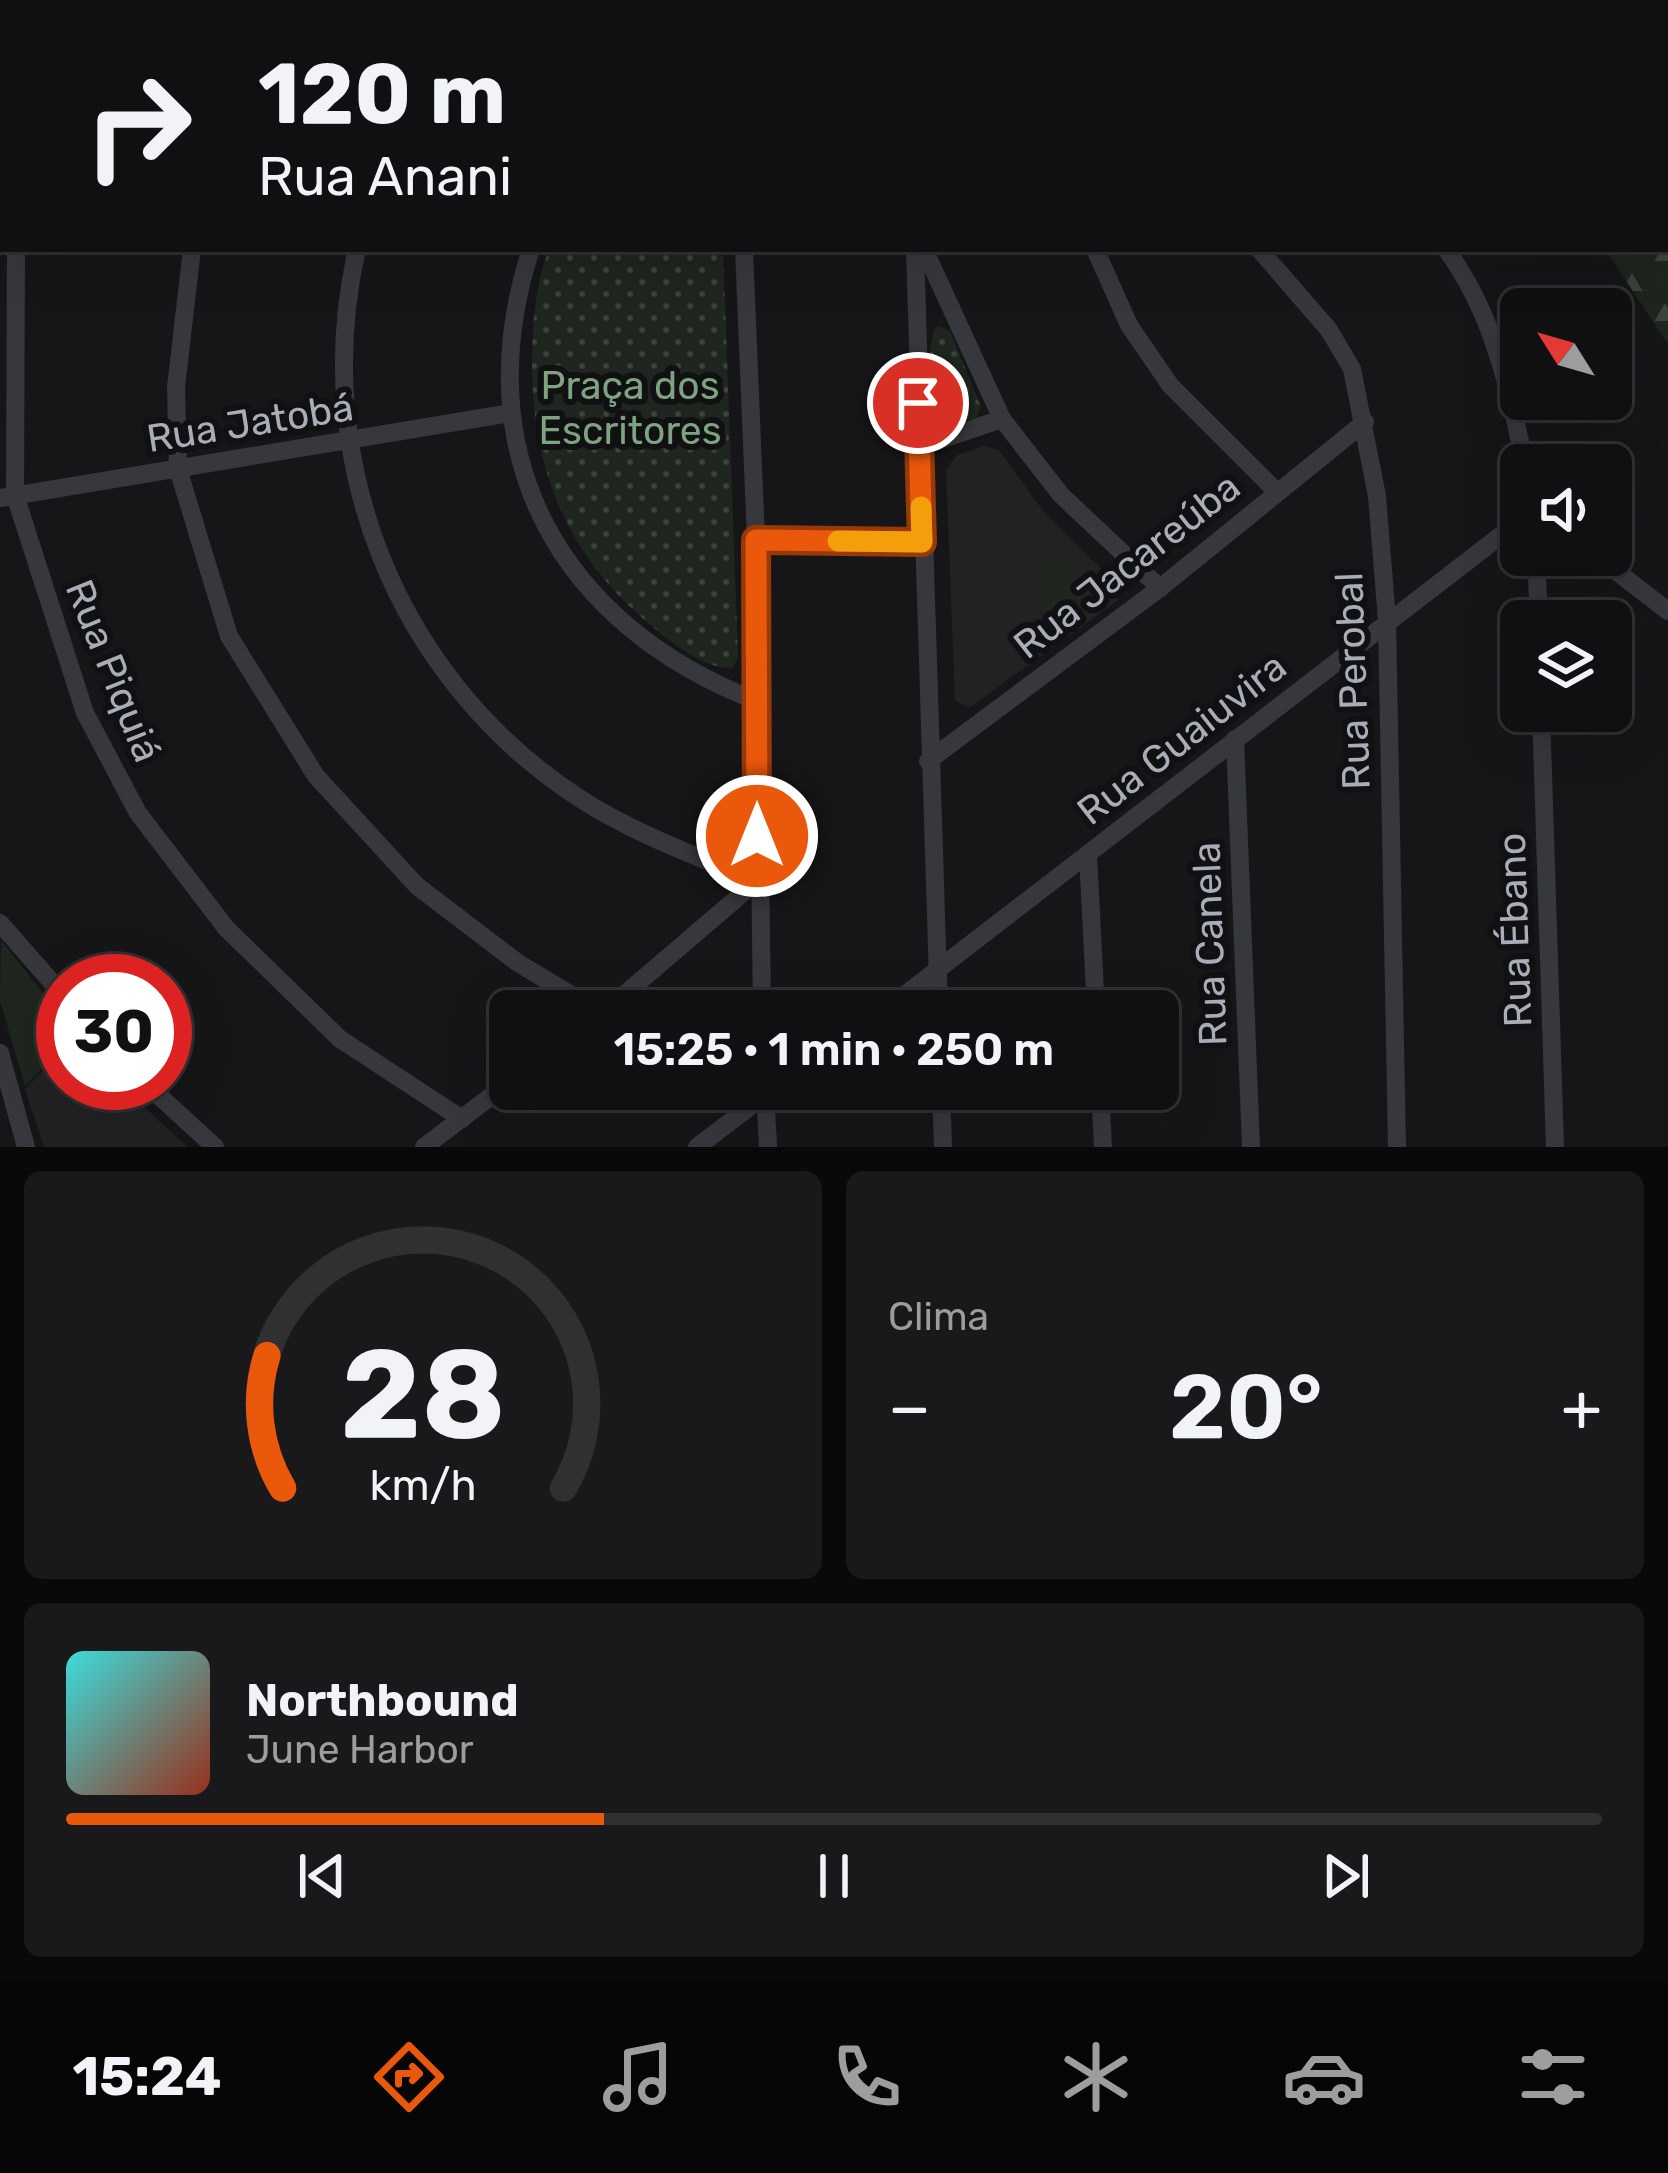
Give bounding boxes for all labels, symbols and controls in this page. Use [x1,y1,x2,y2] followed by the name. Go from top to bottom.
[258,44,506,144] text: 120 m
[60,48,216,204] icon: right
[258,145,512,209] text: Rua Anani
[1500,288,1632,420] north arrow
[1500,288,1632,732] map controls
[867,352,969,454] pin
[538,363,722,454] park label: Praça dos Escritores
[885,370,951,436] icon: arrive
[143,384,357,462] street label: Rua Jatobá
[1500,444,1632,576] button: sound
[1005,464,1249,668] street label: Rua Jacareúba
[1326,571,1380,791] street label: Rua Perobal
[56,573,170,769] street label: Rua Piquiá
[1500,600,1632,732] button: layers
[1069,643,1295,835] street label: Rua Guaiuvira
[694,773,820,899] position arrow
[1489,832,1541,1028] street label: Rua Ébano
[1183,841,1237,1047] street label: Rua Canela
[36,954,192,1110] speed limit sign: 30
[614,1023,1054,1076] text: 15:25 · 1 min · 250 m
[888,1294,989,1340] text: Clima
[340,1320,506,1468] text: 28
[1169,1354,1323,1461] text: 20°
[888,1368,931,1447] text: −
[1561,1368,1602,1447] text: +
[369,1460,477,1511] text: km/h
[246,1674,519,1727] text: Northbound
[246,1727,474,1773] text: June Harbor
[289,1843,355,1909] icon: previous
[801,1843,867,1909] icon: pause
[1313,1843,1379,1909] icon: next
[367,2035,451,2119] icon: directions
[596,2035,680,2119] icon: music
[825,2035,909,2119] icon: phone
[1054,2035,1138,2119] icon: climate
[1282,2035,1366,2119] icon: car
[1511,2035,1595,2119] icon: filters
[72,2045,222,2109] text: 15:24

